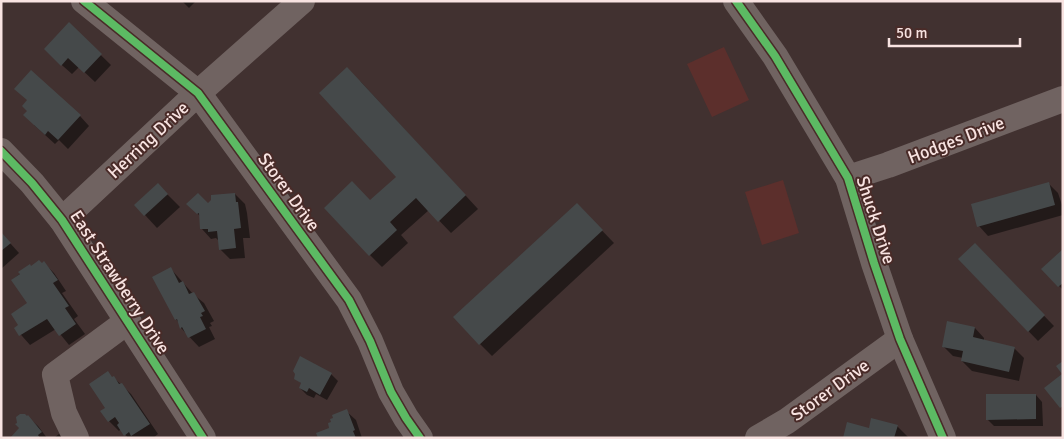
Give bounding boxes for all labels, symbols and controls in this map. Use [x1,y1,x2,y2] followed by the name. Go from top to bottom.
[889,15,1020,47] scale bar
[896,24,927,42] text: 50 m
[103,97,193,183] street label: Herring Drive
[905,112,1007,168] street label: Hodges Drive
[253,148,325,236] street label: Storer Drive
[851,173,901,267] street label: Shuck Drive
[65,206,175,358] street label: East Strawberry Drive
[786,354,874,426] street label: Storer Drive

